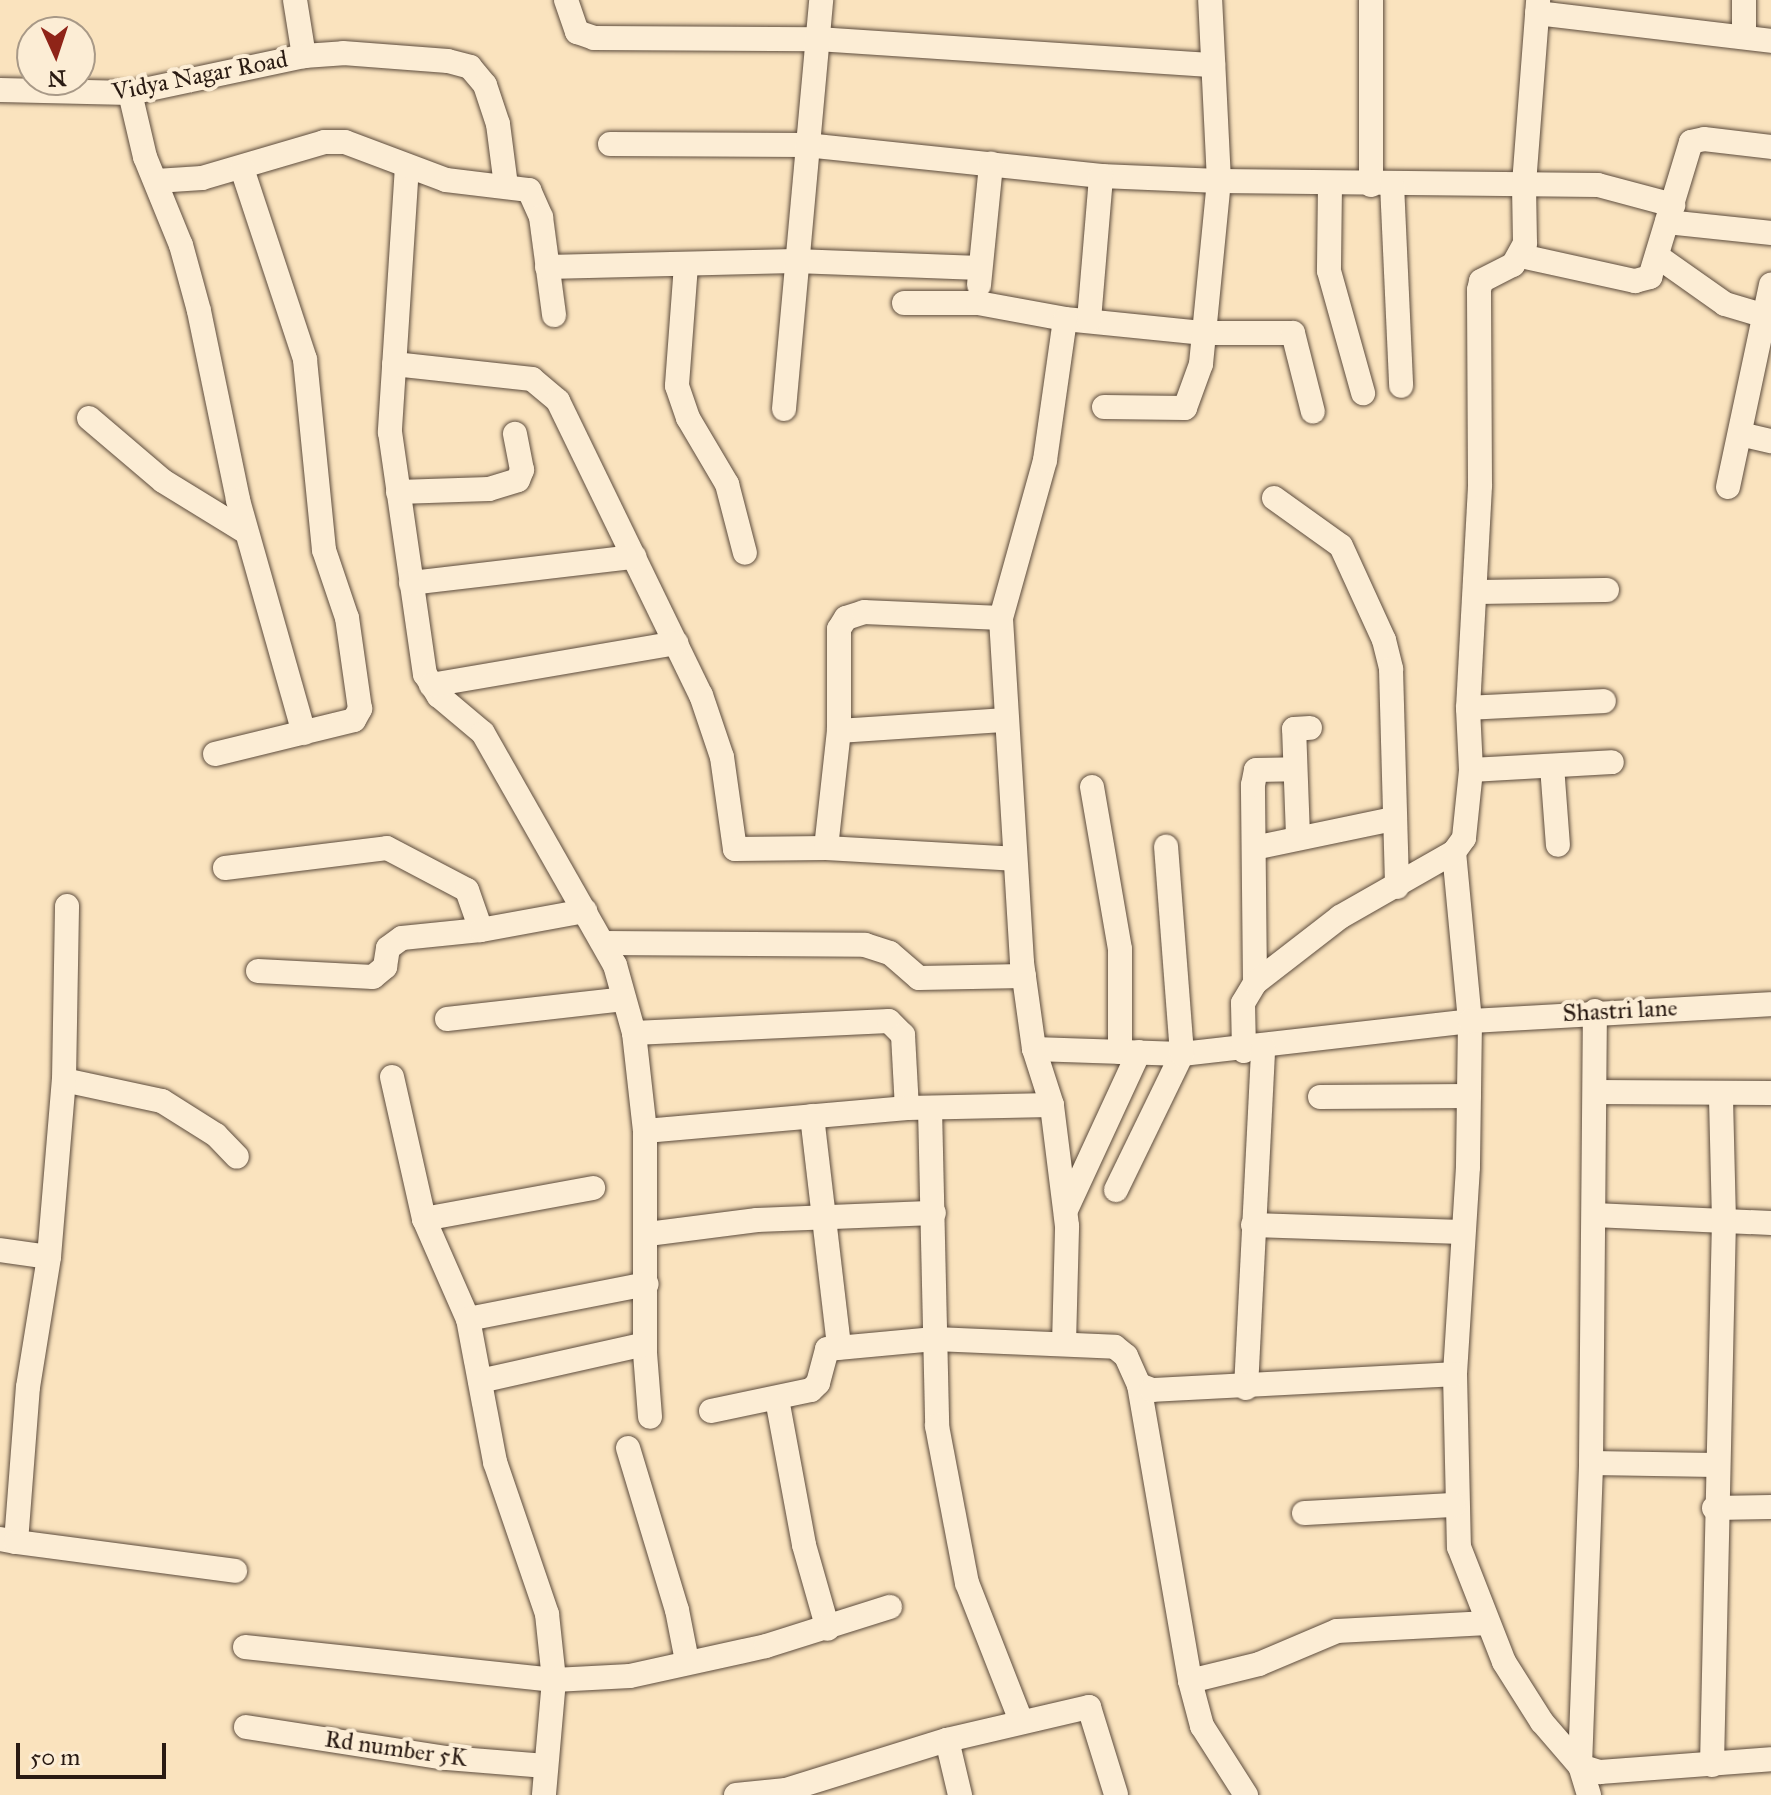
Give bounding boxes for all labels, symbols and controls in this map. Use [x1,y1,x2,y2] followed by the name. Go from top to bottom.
[16,16,96,96] north arrow
[110,45,290,107] street label: Vidya Nagar Road
[47,64,67,92] text: N
[1562,994,1678,1028] street label: Shastri lane
[323,1725,469,1773] street label: Rd number 5K
[20,1727,170,1777] scale bar
[30,1742,80,1772] text: 50 m

